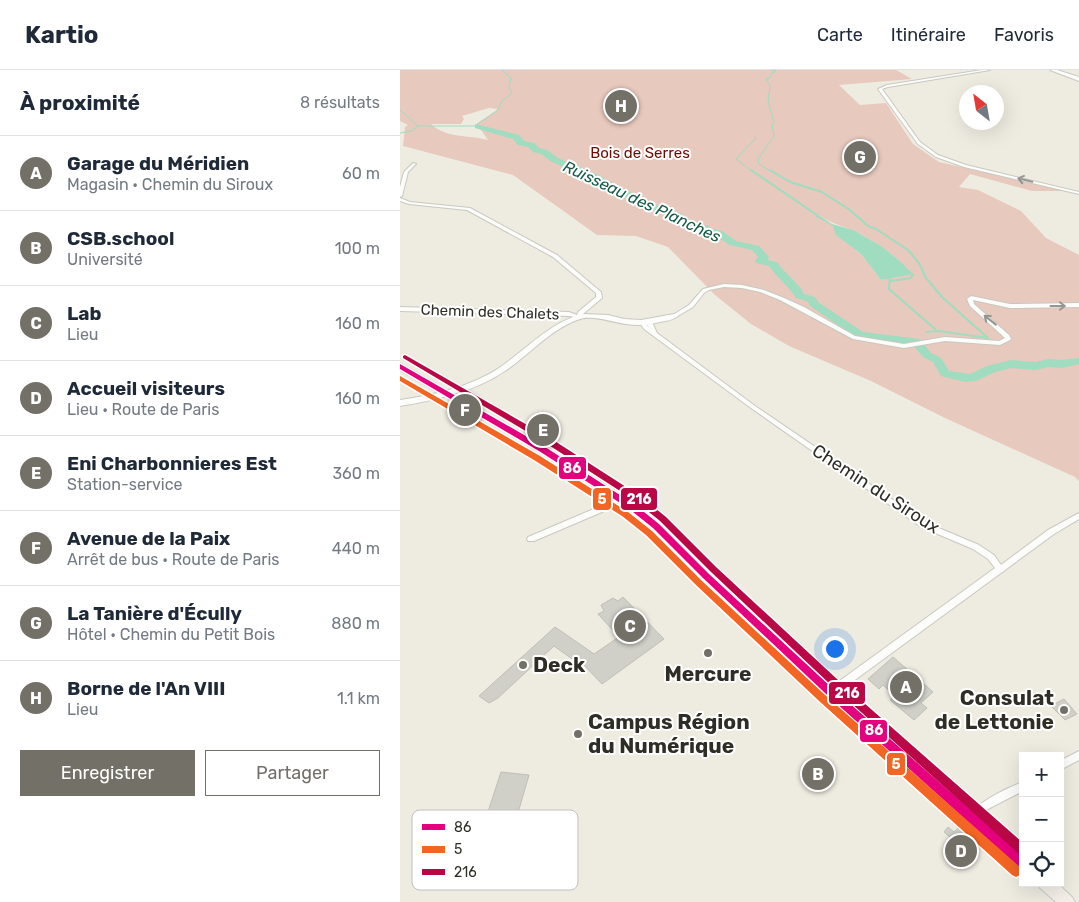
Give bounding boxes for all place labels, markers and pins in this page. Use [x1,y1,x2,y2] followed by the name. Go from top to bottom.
[605,87,637,125] pin: H
[844,138,876,176] pin: G
[449,391,481,429] pin: F
[527,411,559,449] pin: E
[614,607,646,645] pin: C
[702,647,714,659] marker: Mercure
[533,652,586,677] place label: Deck
[517,659,529,671] marker: Deck
[664,661,752,686] place label: Mercure
[890,668,922,706] pin: A
[934,685,1054,734] place label: Consulat de Lettonie
[1058,704,1070,716] marker: Consulat de Lettonie
[588,709,750,758] place label: Campus Région du Numérique
[572,728,584,740] marker: Campus Région du Numérique
[802,755,834,793] pin: B
[945,832,977,870] pin: D

